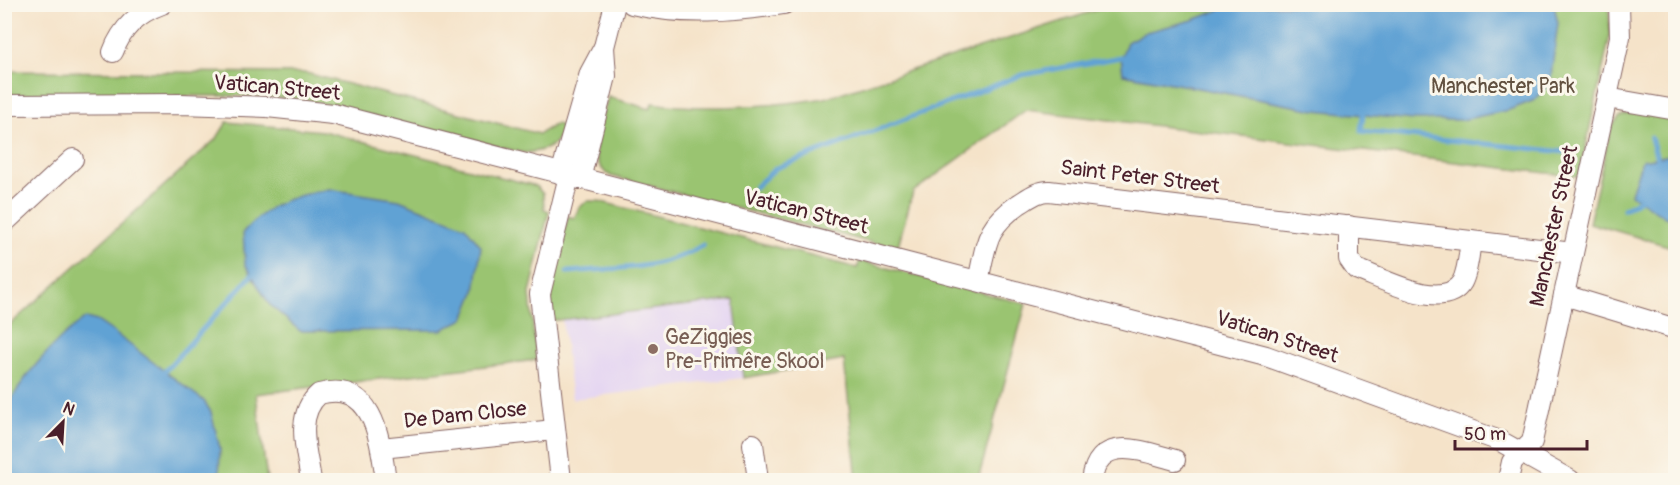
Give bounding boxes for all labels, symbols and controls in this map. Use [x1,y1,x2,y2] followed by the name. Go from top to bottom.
[213,69,342,107] street label: Vatican Street
[1431,73,1575,100] park label: Manchester Park
[1524,142,1584,309] street label: Manchester Street
[1059,154,1222,200] street label: Saint Peter Street
[741,184,871,241] street label: Vatican Street
[1212,305,1342,370] street label: Vatican Street
[665,324,824,375] place label: GeZiggies Pre-Primêre Skool
[646,342,660,356] marker: GeZiggies Pre-Primêre Skool
[33,392,93,452] north arrow
[402,395,528,435] street label: De Dam Close
[60,398,78,421] text: N
[1455,413,1587,451] scale bar
[1464,423,1506,446] text: 50 m

